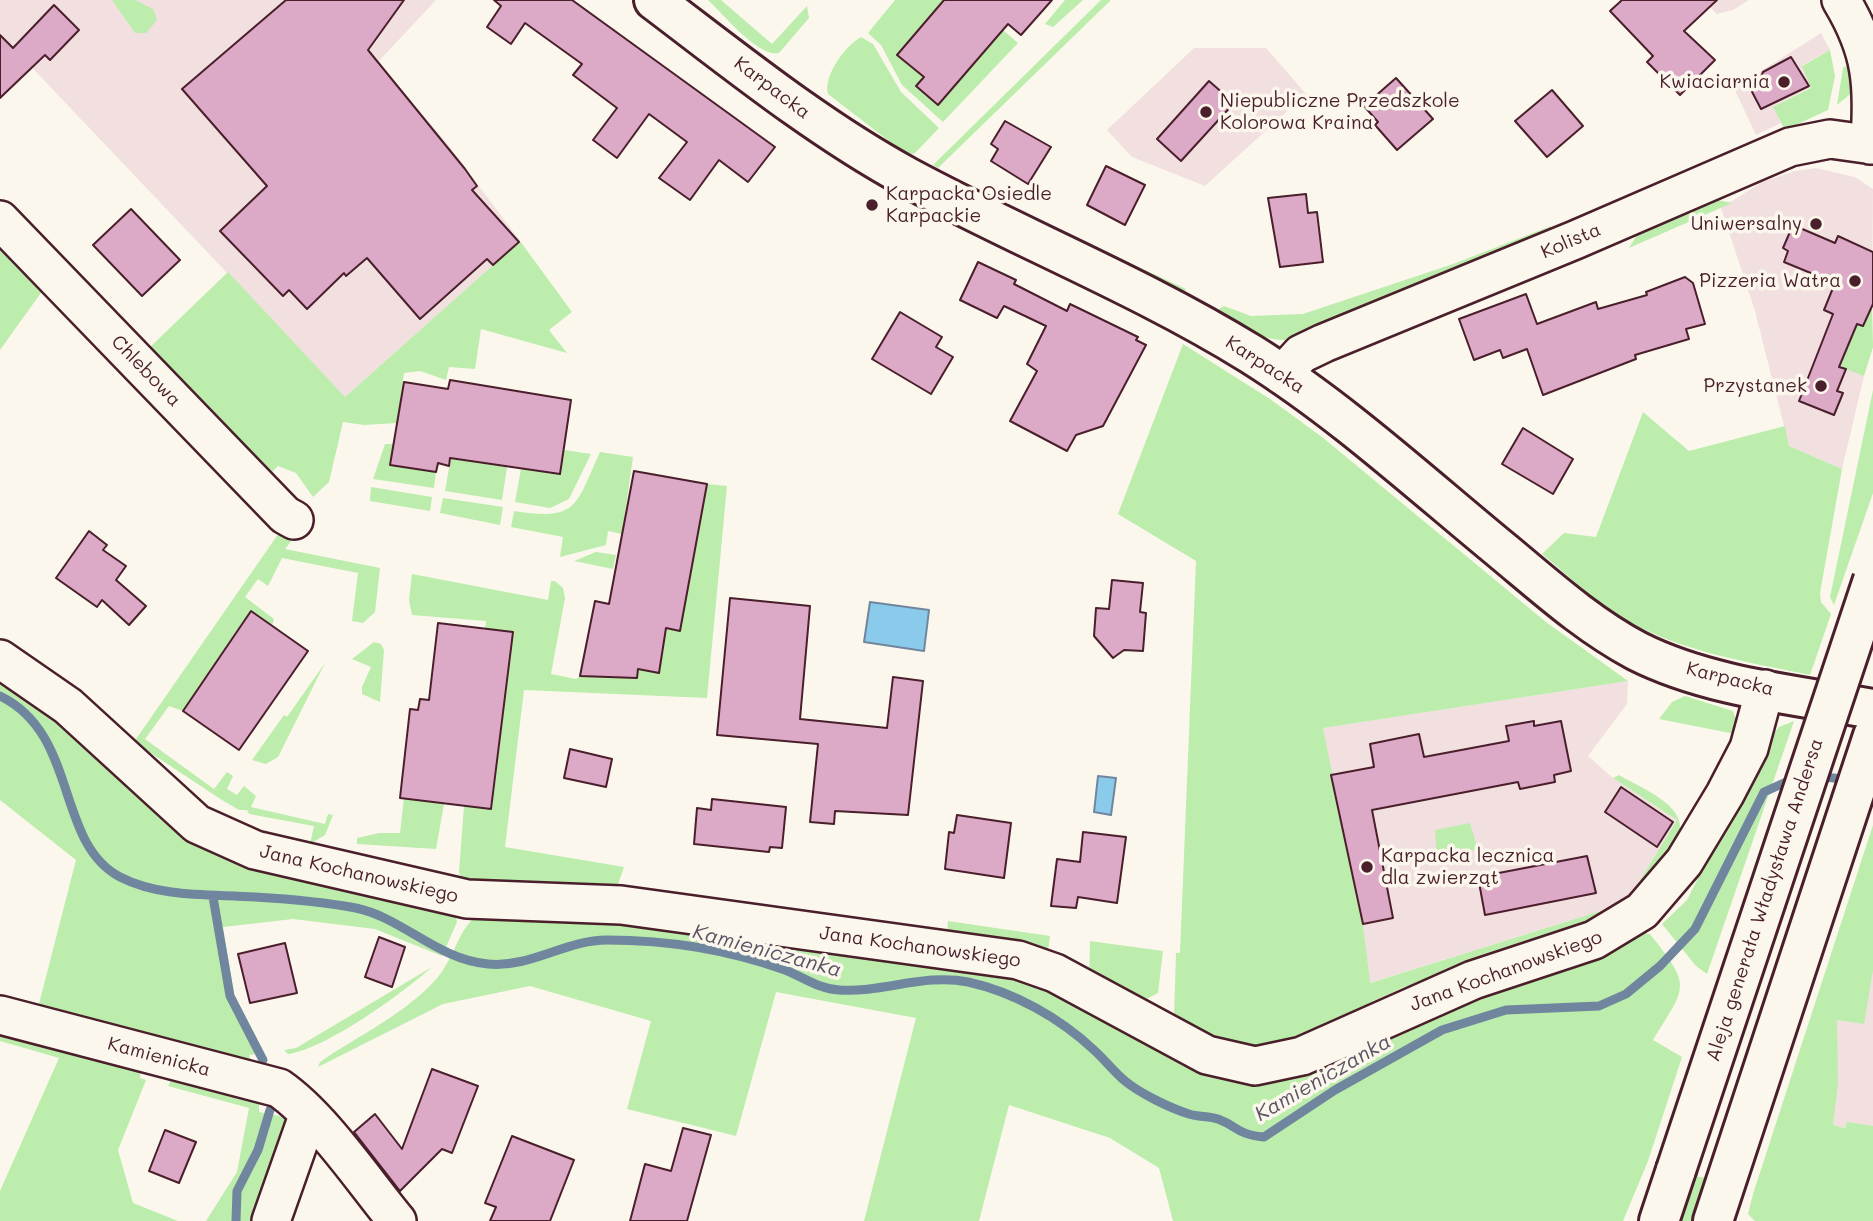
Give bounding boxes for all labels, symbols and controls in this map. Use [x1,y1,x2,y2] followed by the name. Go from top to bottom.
[729,52,815,124] street label: Karpacka
[1660,71,1770,93] place label: Kwiaciarnia
[1776,74,1792,90] marker: Kwiaciarnia
[1220,90,1460,134] place label: Niepubliczne Przedszkole Kolorowa Kraina
[1198,104,1214,120] marker: Niepubliczne Przedszkole Kolorowa Kraina
[886,183,1052,227] place label: Karpacka Osiedle Karpackie
[864,197,880,213] marker: Karpacka Osiedle Karpackie
[1691,213,1802,235] place label: Uniwersalny
[1808,216,1824,232] marker: Uniwersalny
[1538,218,1604,264] street label: Kolista
[1699,270,1841,292] place label: Pizzeria Watra
[1847,273,1863,289] marker: Pizzeria Watra
[106,330,186,412] street label: Chlebowa
[1221,331,1309,399] street label: Karpacka
[1704,375,1807,397] place label: Przystanek
[1813,378,1829,394] marker: Przystanek
[1684,657,1776,701] street label: Karpacka
[1702,736,1828,1064] street label: Aleja generała Władysława Andersa
[258,840,460,908] street label: Jana Kochanowskiego
[1381,845,1554,889] place label: Karpacka lecznica dla zwierząt
[1359,859,1375,875] marker: Karpacka lecznica dla zwierząt
[690,919,844,983] water label: Kamieniczanka
[818,922,1022,972] street label: Jana Kochanowskiego
[1407,926,1605,1016] street label: Jana Kochanowskiego
[1250,1029,1396,1127] water label: Kamieniczanka
[105,1032,213,1082] street label: Kamienicka

